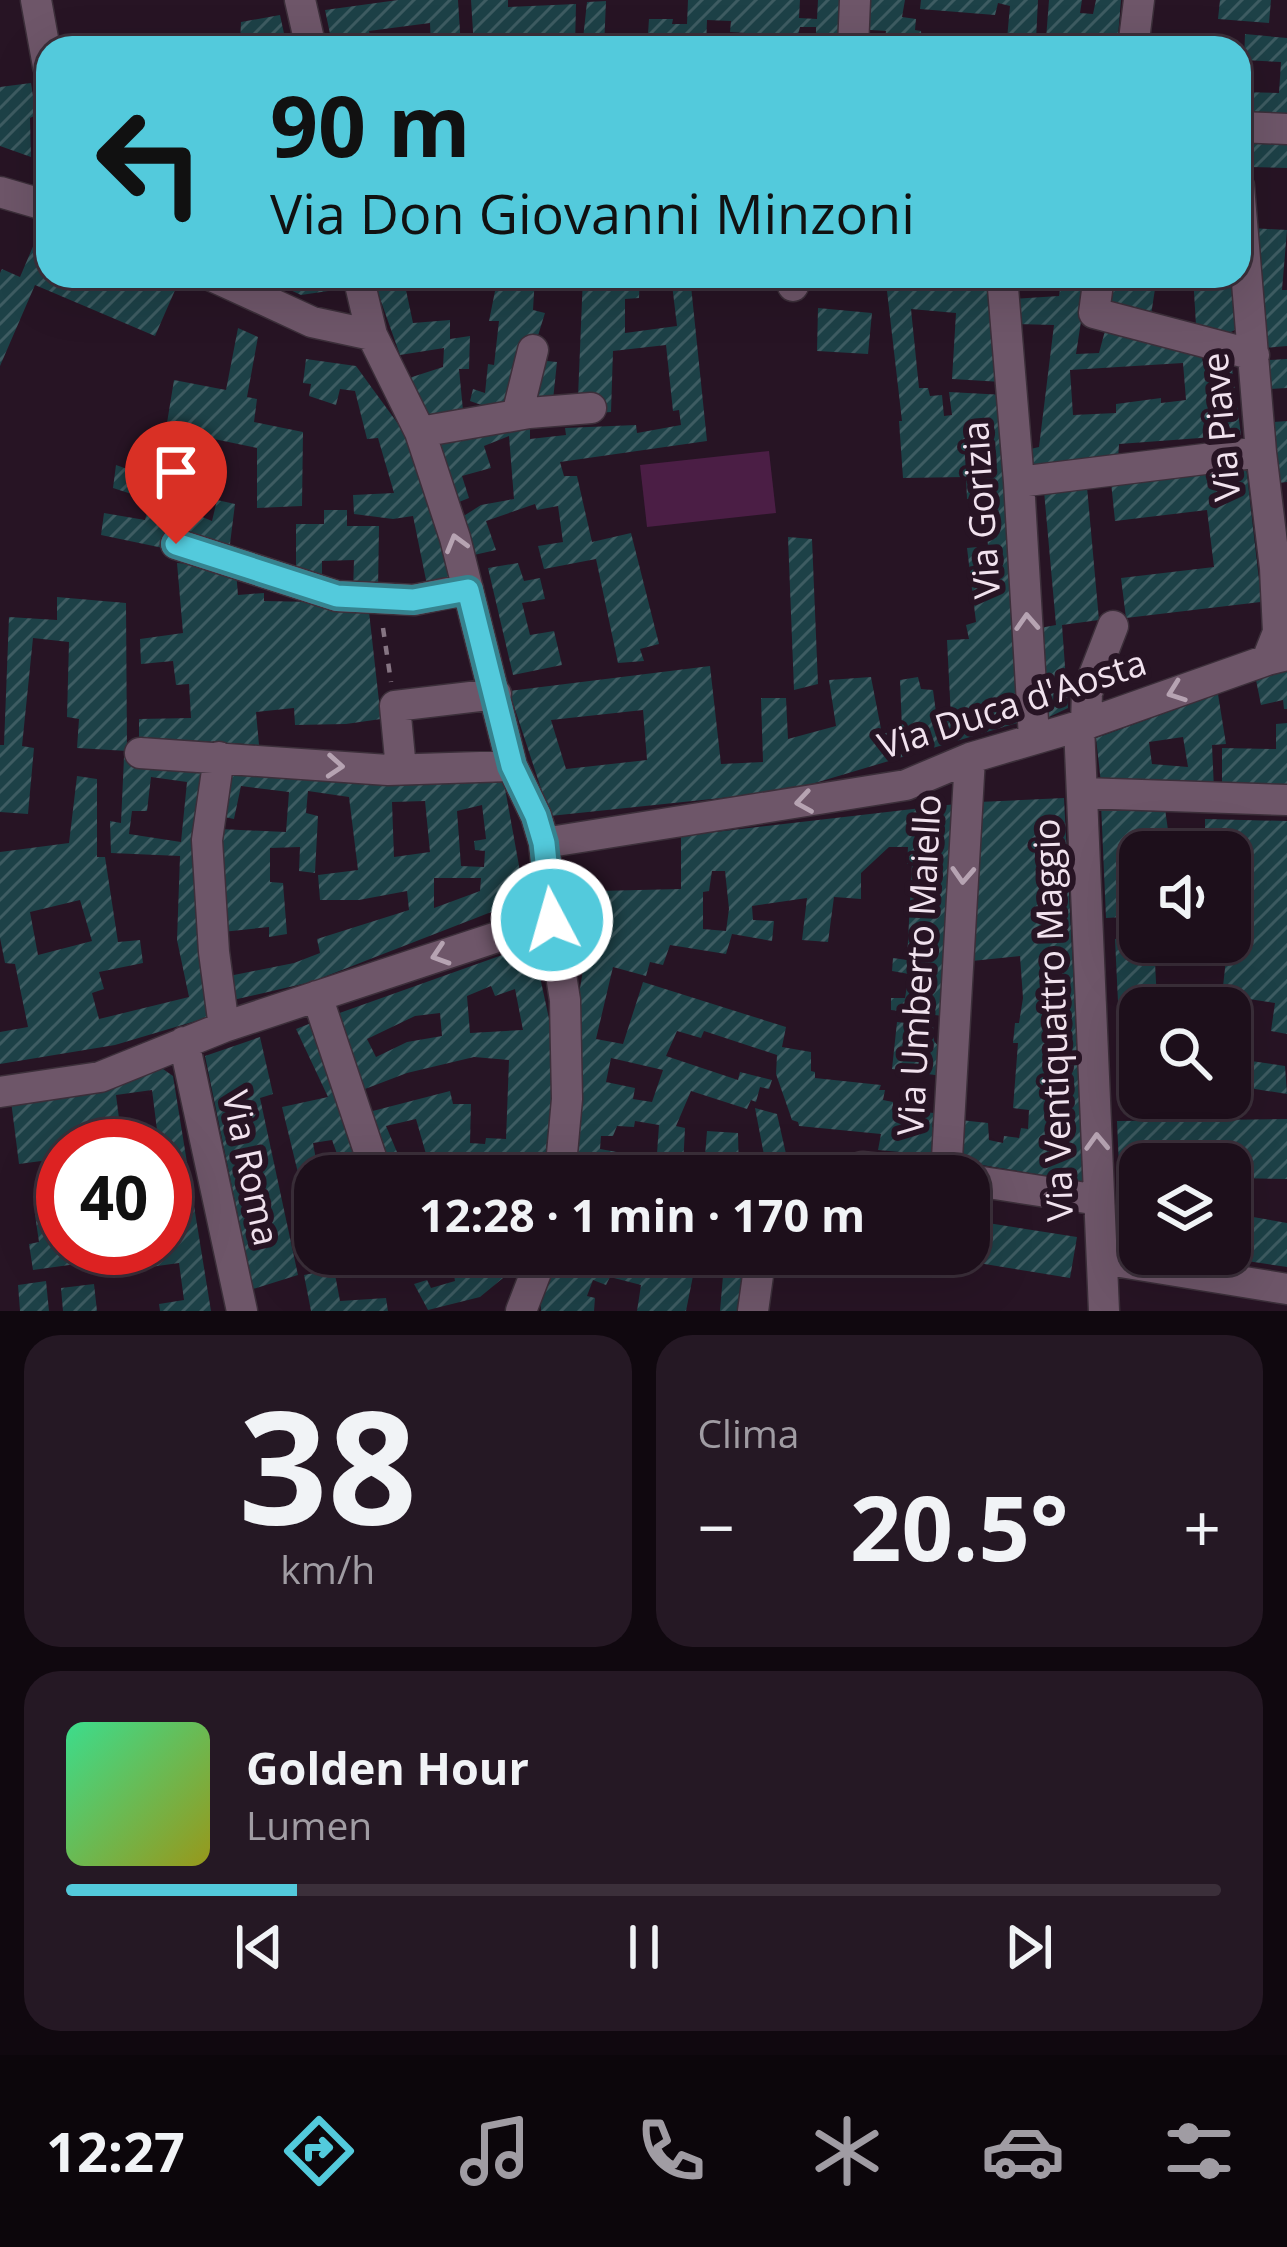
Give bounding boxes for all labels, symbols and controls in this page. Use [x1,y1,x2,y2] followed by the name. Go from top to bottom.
[270,67,470,182] text: 90 m
[72,84,228,240] icon: left
[270,176,915,250] text: Via Don Giovanni Minzoni
[1190,351,1251,503] street label: Via Piave
[950,420,1011,600] street label: Via Gorizia
[125,421,227,544] pin
[143,439,209,505] icon: arrive
[445,534,470,554] one-way arrow
[1015,612,1041,631] one-way arrow
[872,637,1152,770] street label: Via Duca d'Aosta
[1167,678,1188,702] one-way arrow
[326,752,345,778] one-way arrow
[794,789,814,814] one-way arrow
[885,793,952,1137] street label: Via Umberto Maiello
[1021,818,1084,1222] street label: Via Ventiquattro Maggio
[1119,831,1251,1275] map controls
[1119,831,1251,963] button: sound
[489,857,615,983] position arrow
[950,866,976,885] one-way arrow
[430,941,451,966] one-way arrow
[1119,987,1251,1119] button: search
[211,1086,292,1250] street label: Via Roma
[36,1119,192,1275] speed limit sign: 40
[1084,1132,1110,1151] one-way arrow
[1119,1143,1251,1275] button: layers
[419,1184,865,1245] text: 12:28 · 1 min · 170 m
[239,1357,417,1570] text: 38
[698,1406,800,1459] text: Clima
[850,1465,1069,1587] text: 20.5°
[698,1481,735,1571] text: −
[1183,1481,1221,1571] text: +
[280,1542,375,1595] text: km/h
[246,1737,529,1798] text: Golden Hour
[246,1798,372,1851] text: Lumen
[226,1914,292,1980] icon: previous
[611,1914,677,1980] icon: pause
[996,1914,1062,1980] icon: next
[277,2109,361,2193] icon: directions
[453,2109,537,2193] icon: music
[629,2109,713,2193] icon: phone
[805,2109,889,2193] icon: climate
[981,2109,1065,2193] icon: car
[1157,2109,1241,2193] icon: filters
[46,2114,185,2188] text: 12:27

